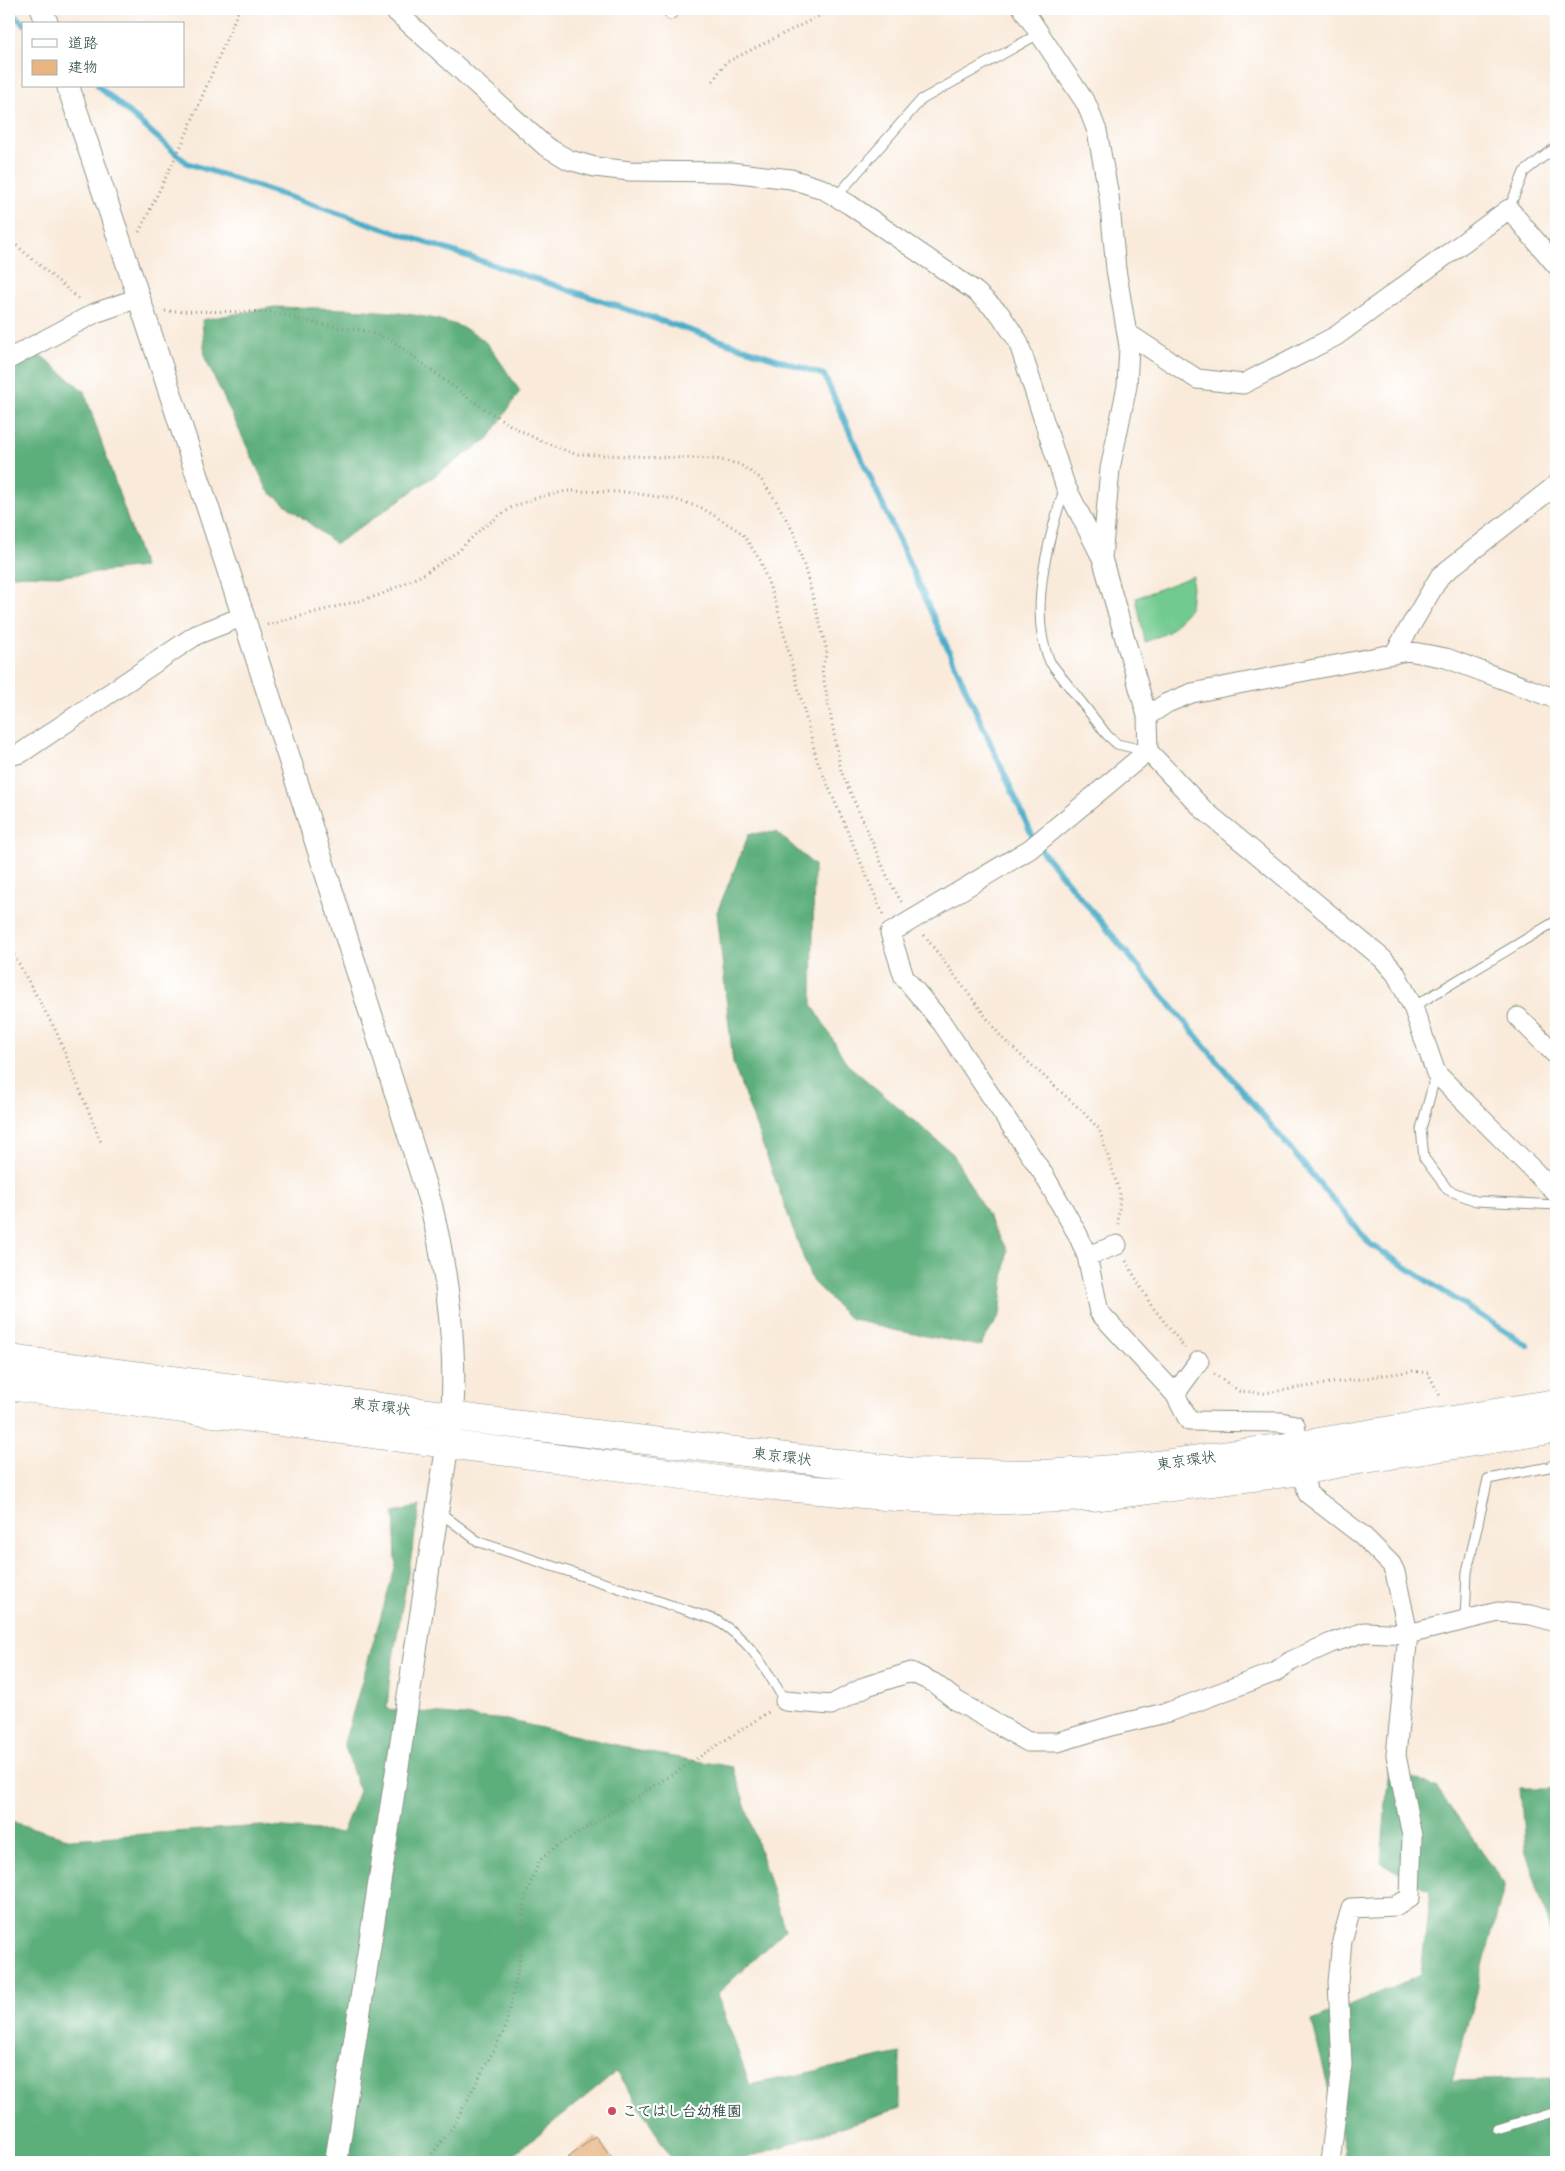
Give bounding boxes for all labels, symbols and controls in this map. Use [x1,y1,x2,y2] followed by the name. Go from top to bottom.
[22,22,185,88] legend
[68,34,98,53] text: 道路
[68,58,98,77] text: 建物
[350,1394,412,1420] street label: 東京環状
[751,1444,813,1470] street label: 東京環状
[1155,1447,1217,1475] street label: 東京環状
[622,2102,742,2121] place label: こてはし台幼稚園
[606,2105,618,2117] marker: こてはし台幼稚園

